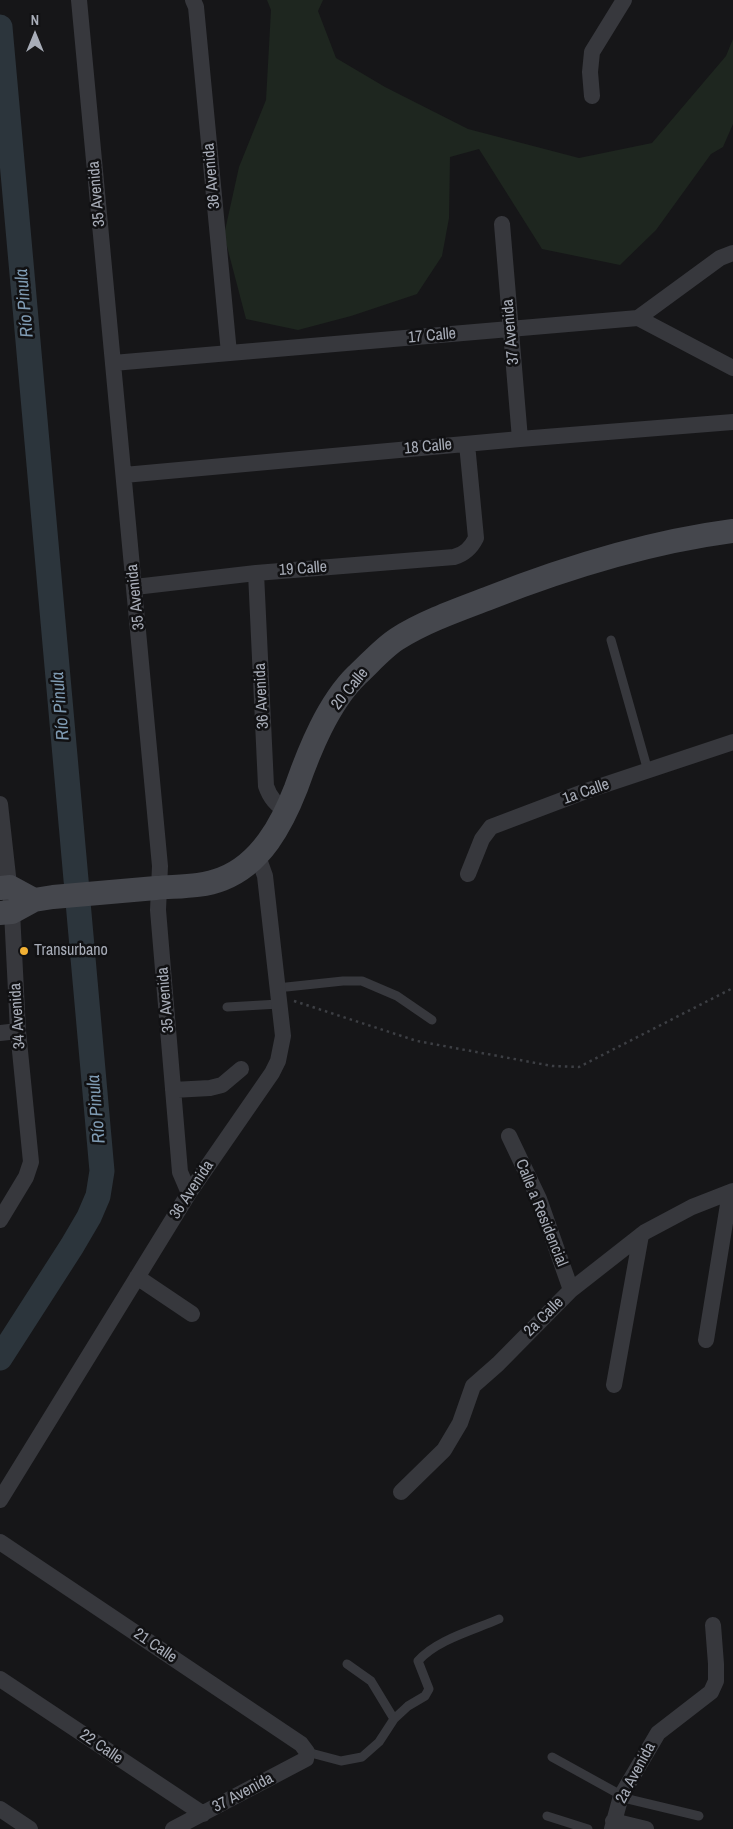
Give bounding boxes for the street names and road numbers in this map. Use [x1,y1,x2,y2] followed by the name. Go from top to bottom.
[200,142,224,210] street label: 36 Avenida
[85,160,109,228] street label: 35 Avenida
[499,298,523,366] street label: 37 Avenida
[407,324,457,348] street label: 17 Calle
[403,435,453,459] street label: 18 Calle
[278,558,328,580] street label: 19 Calle
[123,563,149,631] street label: 35 Avenida
[251,662,273,730] street label: 36 Avenida
[327,664,373,714] street label: 20 Calle
[560,775,612,809] street label: 1a Calle
[154,966,178,1034] street label: 35 Avenida
[6,982,30,1050] street label: 34 Avenida
[166,1157,218,1223] street label: 36 Avenida
[511,1157,571,1269] street label: Calle a Residencial
[520,1293,568,1341] street label: 2a Calle
[130,1625,180,1667] street label: 21 Calle
[76,1726,126,1768] street label: 22 Calle
[612,1739,660,1807] street label: 2a Avenida
[209,1769,277,1817] street label: 37 Avenida

